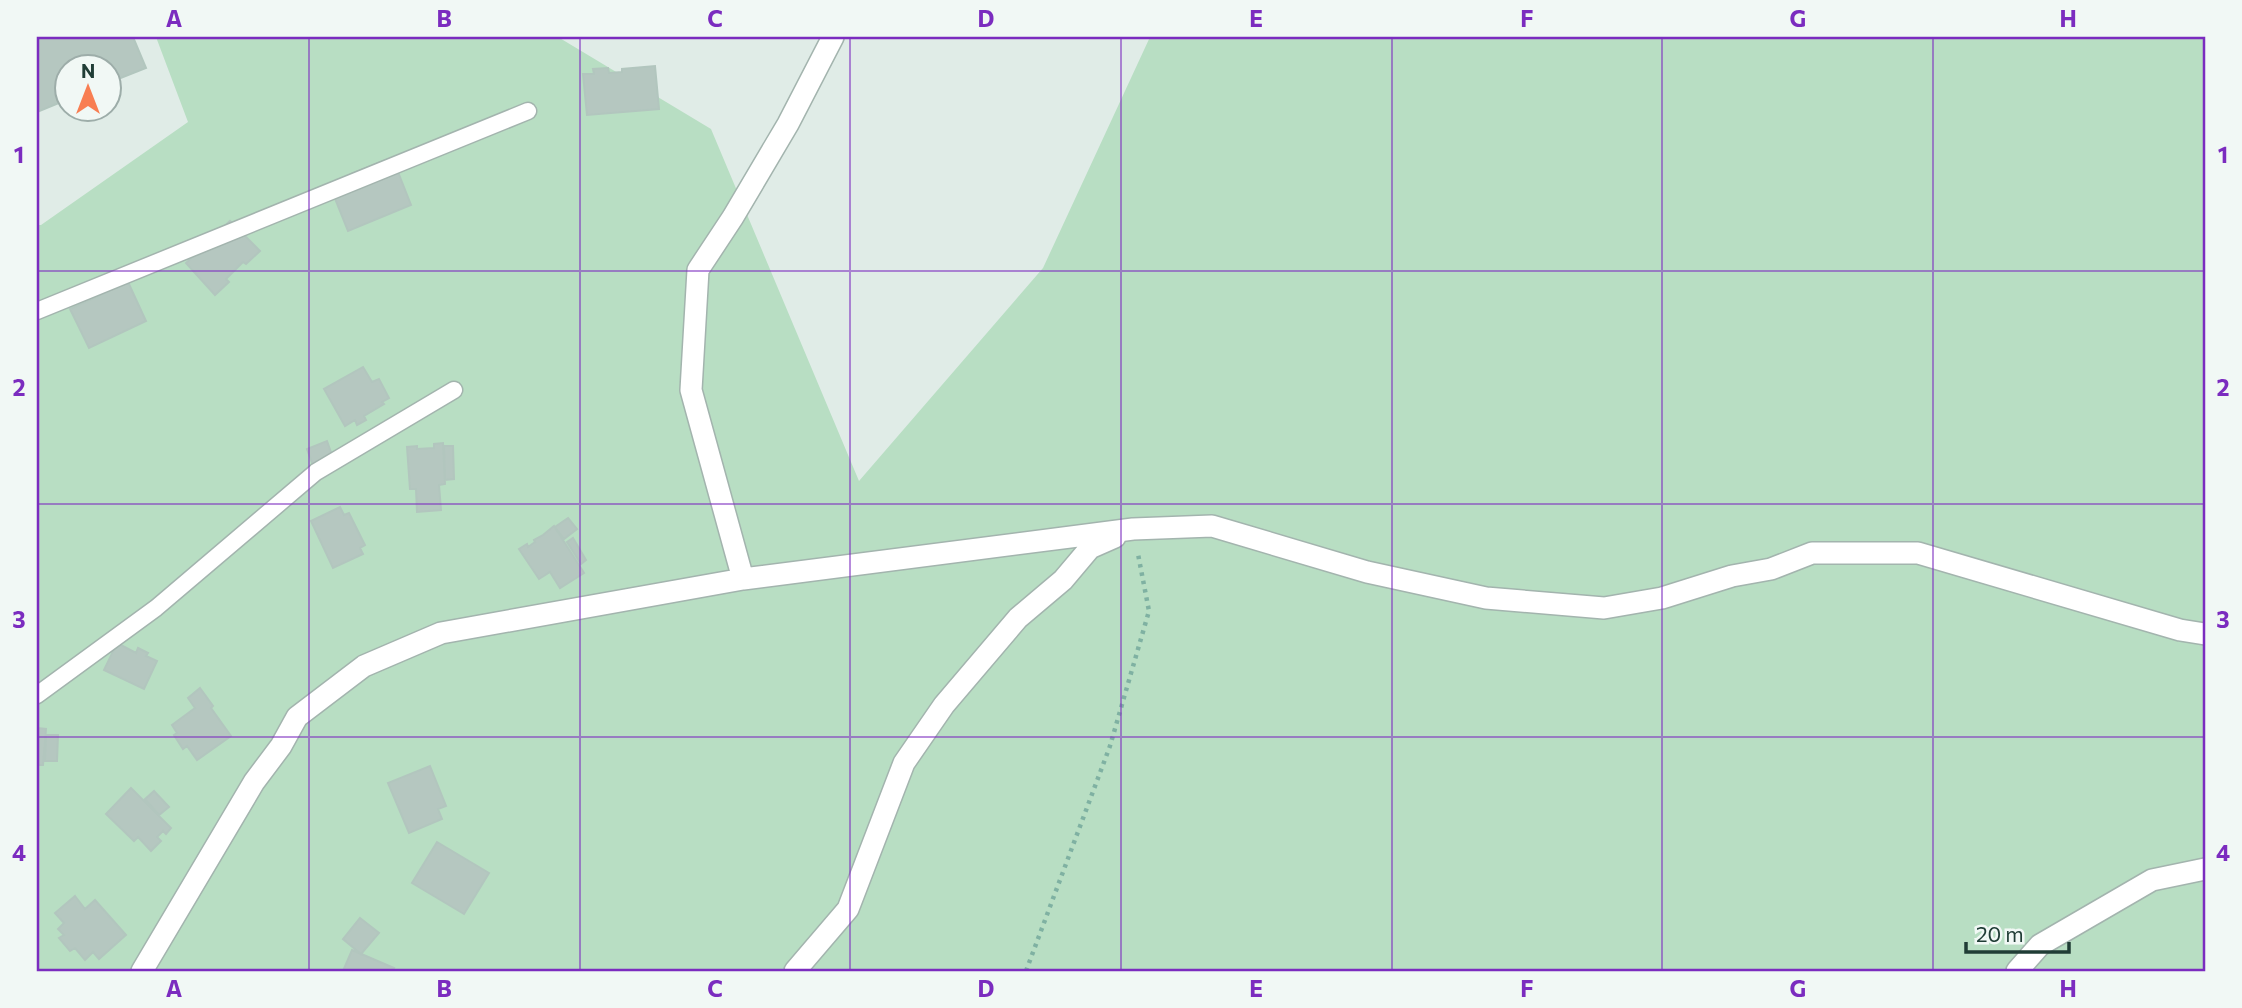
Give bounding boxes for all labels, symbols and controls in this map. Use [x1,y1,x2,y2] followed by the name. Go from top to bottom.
[166,4,183,32] text: A
[436,4,452,32] text: B
[707,4,723,32] text: C
[978,4,995,32] text: D
[1249,4,1263,32] text: E
[1520,4,1534,32] text: F
[1790,4,1806,32] text: G
[2059,4,2077,32] text: H
[52,52,122,122] north arrow
[81,59,95,82] text: N
[14,140,24,168] text: 1
[2218,140,2228,168] text: 1
[12,373,26,401] text: 2
[2216,373,2230,401] text: 2
[12,605,26,633] text: 3
[2216,605,2230,633] text: 3
[12,838,26,866] text: 4
[2216,838,2230,866] text: 4
[1966,910,2069,954] scale bar
[1976,921,2024,946] text: 20 m
[166,974,183,1002] text: A
[436,974,452,1002] text: B
[707,974,723,1002] text: C
[978,974,995,1002] text: D
[1249,974,1263,1002] text: E
[1520,974,1534,1002] text: F
[1790,974,1806,1002] text: G
[2059,974,2077,1002] text: H

